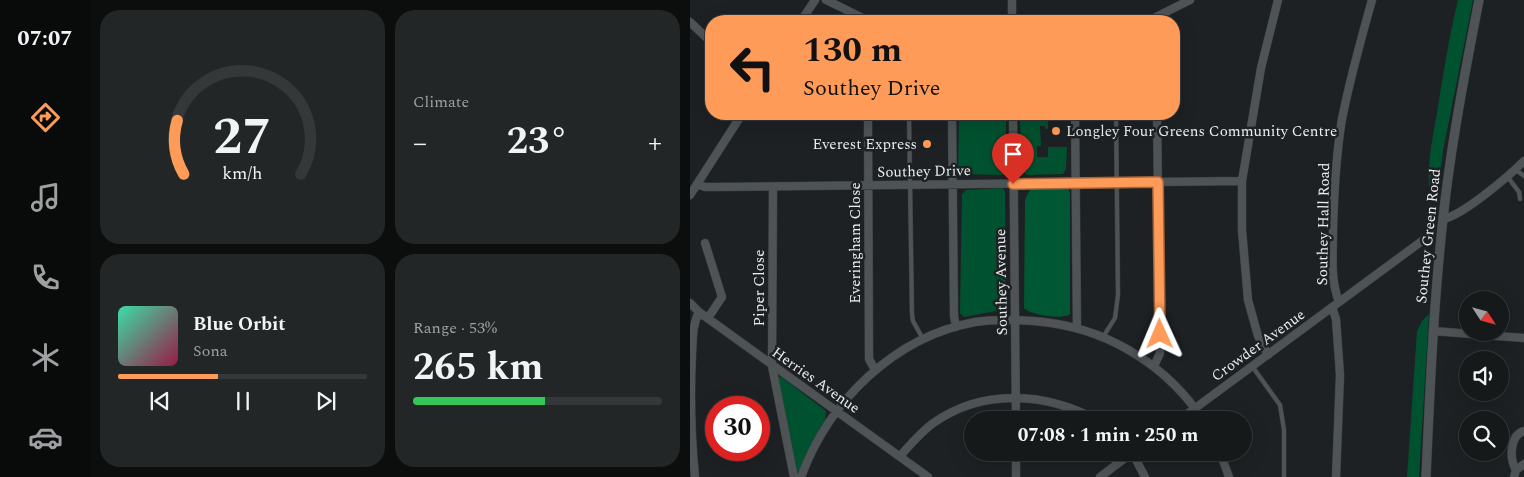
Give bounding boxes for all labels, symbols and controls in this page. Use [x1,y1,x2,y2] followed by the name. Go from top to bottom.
[17,22,73,55] text: 07:07
[803,24,902,77] text: 130 m
[720,35,785,100] icon: left
[803,72,941,105] text: Southey Drive
[413,90,469,114] text: Climate
[213,98,272,177] text: 27
[28,100,63,135] icon: directions
[507,113,568,171] text: 23°
[1066,120,1337,143] place label: Longley Four Greens Community Centre
[413,122,427,165] text: −
[648,122,662,165] text: +
[1050,125,1062,137] marker: Longley Four Greens Community Centre
[812,133,917,156] place label: Everest Express
[992,133,1034,184] pin
[921,138,933,150] marker: Everest Express
[999,140,1027,168] icon: arrive
[877,159,971,184] street label: Southey Drive
[222,160,263,187] text: km/h
[1311,162,1336,286] street label: Southey Hall Road
[1410,168,1447,305] street label: Southey Green Road
[28,180,63,215] icon: music
[844,182,867,304] street label: Everingham Close
[989,229,1014,335] street label: Southey Avenue
[748,250,771,326] street label: Piper Close
[28,260,63,295] icon: phone
[1459,291,1509,341] north arrow
[1459,291,1509,461] map controls
[1207,303,1310,387] street label: Crowder Avenue
[1133,307,1185,359] position arrow
[193,310,286,339] text: Blue Orbit
[413,316,497,340] text: Range · 53%
[193,339,228,363] text: Sona
[413,339,544,397] text: 265 km
[28,340,63,375] icon: climate
[767,341,865,419] street label: Herries Avenue
[1459,351,1509,401] button: sound
[146,387,174,415] icon: previous
[229,387,257,415] icon: pause
[312,387,340,415] icon: next
[705,396,770,461] speed limit sign: 30
[1459,411,1509,461] button: search
[28,420,63,455] icon: car
[1018,421,1198,450] text: 07:08 · 1 min · 250 m

